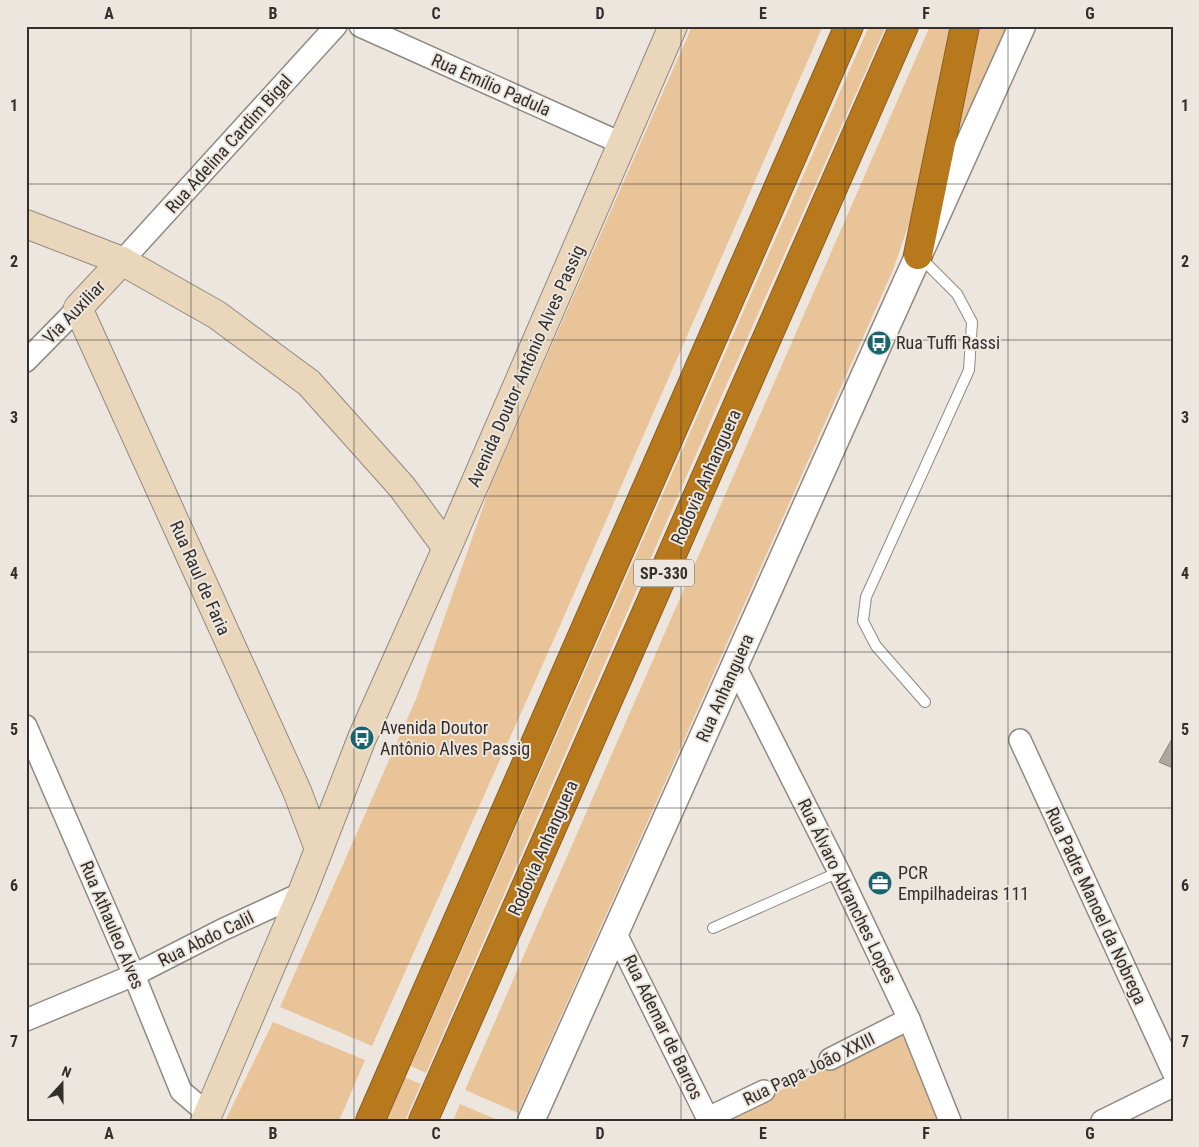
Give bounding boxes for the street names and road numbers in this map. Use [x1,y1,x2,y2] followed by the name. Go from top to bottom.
[428,49,554,120] street label: Rua Emílio Padula
[161,70,296,217] street label: Rua Adelina Cardim Bigal
[463,242,589,490] street label: Avenida Doutor Antônio Alves Passig
[38,275,109,348] street label: Via Auxiliar
[666,406,745,548] street label: Rodovia Anhanguera
[166,517,235,638] street label: Rua Raul de Faria
[634,560,694,586] road number: SP-330
[691,631,758,745] street label: Rua Anhanguera
[503,777,582,919] street label: Rodovia Anhanguera
[794,795,901,987] street label: Rua Álvaro Abranches Lopes
[1042,804,1151,1008] street label: Rua Padre Manoel da Nobrega
[76,858,149,992] street label: Rua Athauleo Alves
[155,906,257,971] street label: Rua Abdo Calil
[619,951,708,1103] street label: Rua Ademar de Barros
[739,1028,878,1110] street label: Rua Papa João XXIII

